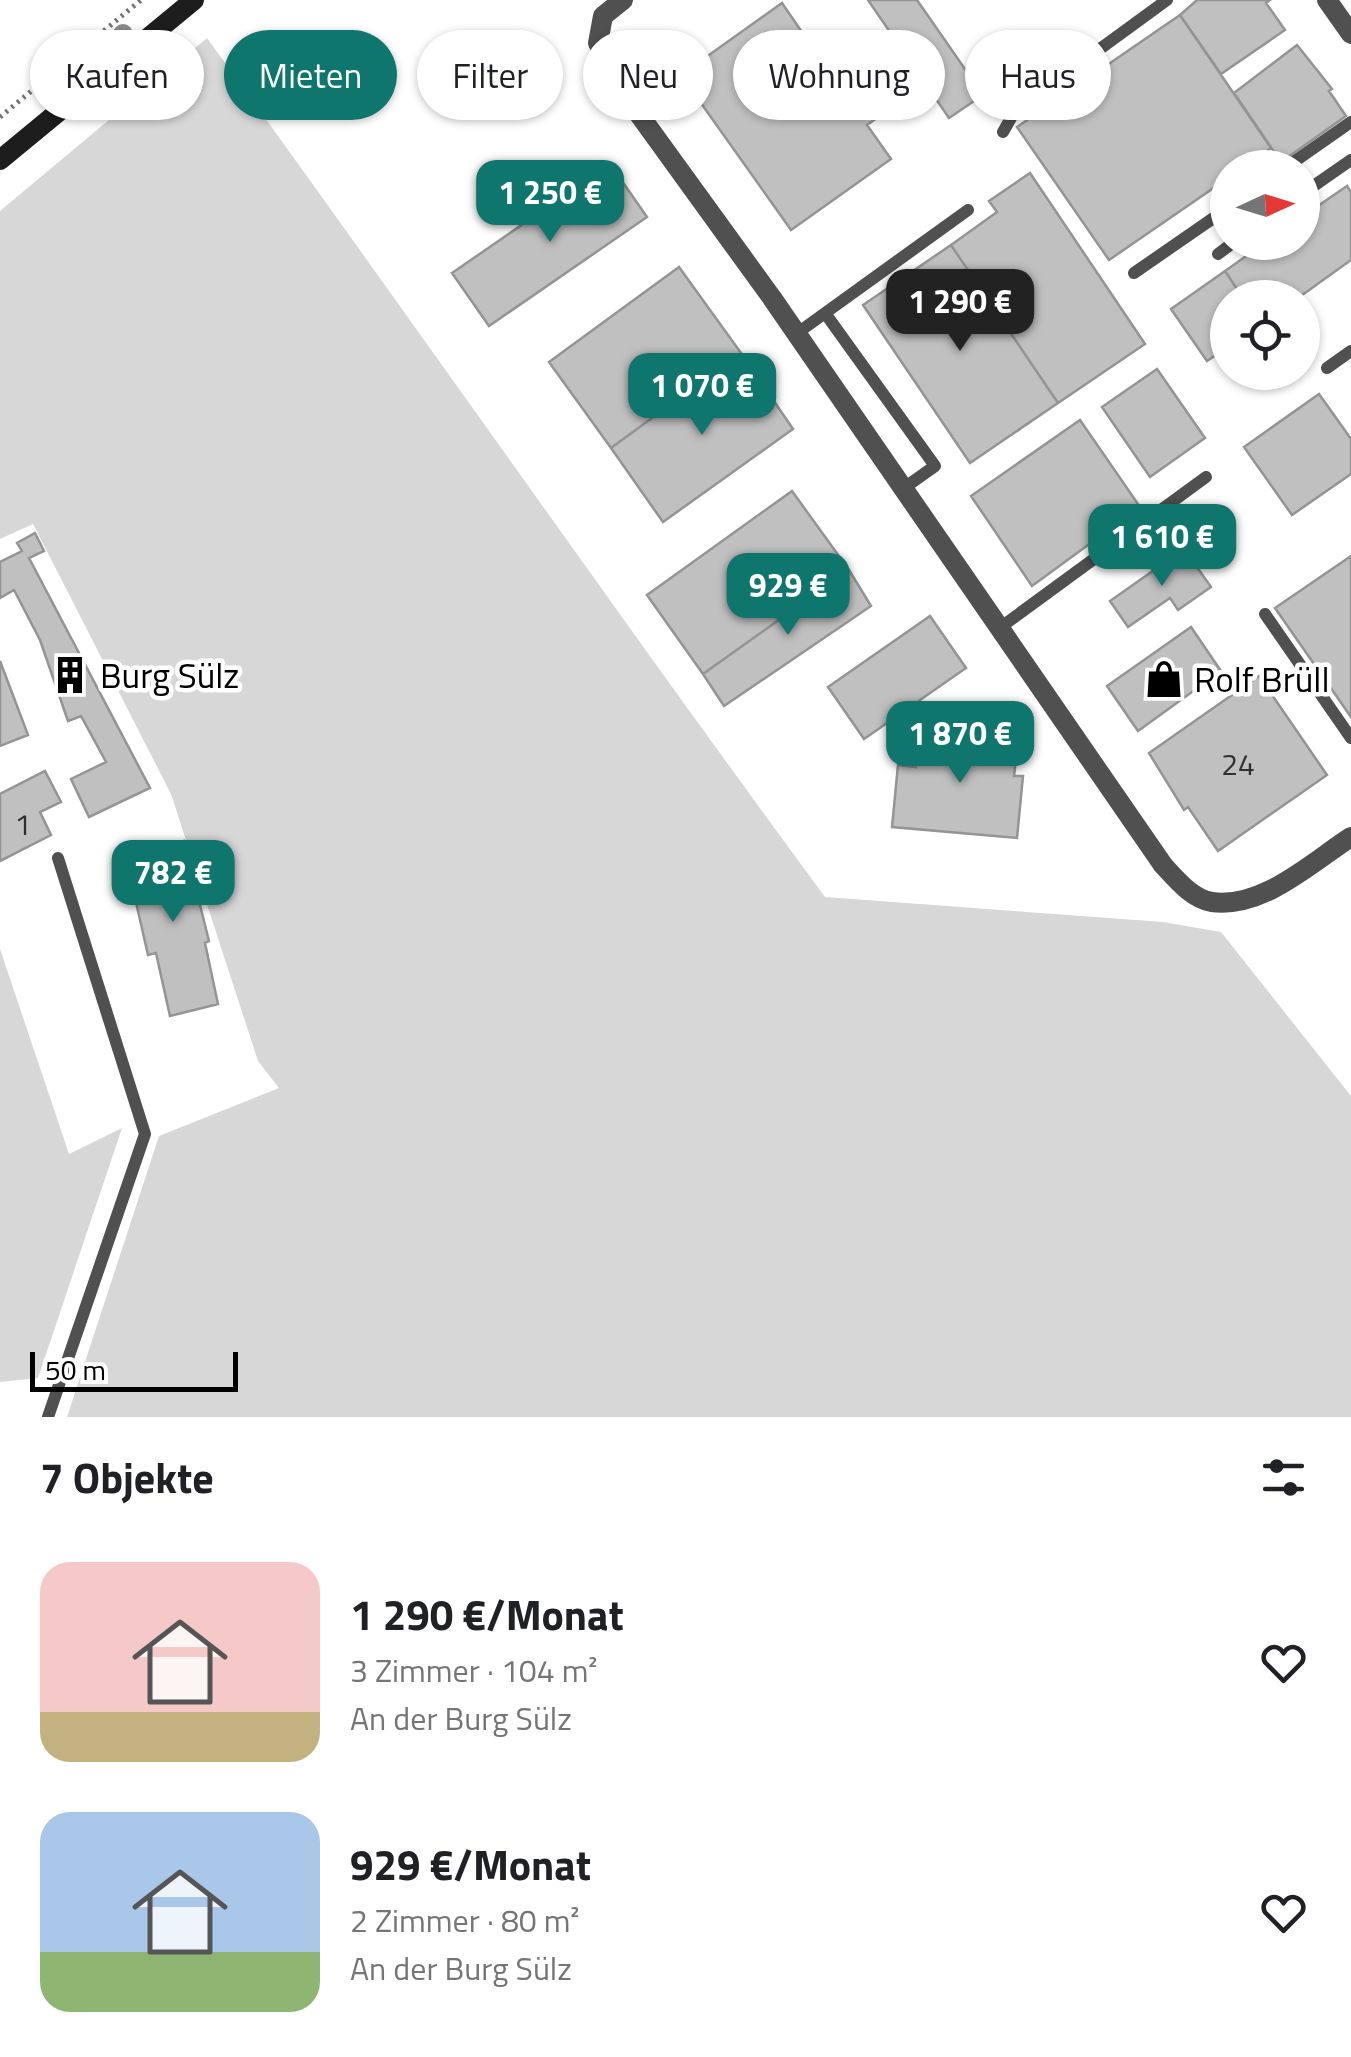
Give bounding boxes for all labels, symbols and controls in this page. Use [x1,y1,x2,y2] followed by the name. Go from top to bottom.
[30,30,204,120] chip: Kaufen
[224,30,397,120] chip: Mieten
[417,30,563,120] chip: Filter
[583,30,713,120] chip: Neu
[733,30,945,120] chip: Wohnung
[965,30,1111,120] chip: Haus
[1210,150,1320,260] north arrow
[1210,150,1320,390] map controls
[458,160,642,245] pin: 1 250 €
[498,168,602,216] text: 1 250 €
[868,269,1052,354] pin: 1 290 €
[908,277,1012,325] text: 1 290 €
[1210,280,1320,390] button: locate
[610,353,794,438] pin: 1 070 €
[650,361,754,409] text: 1 070 €
[1070,504,1254,589] pin: 1 610 €
[1110,512,1214,560] text: 1 610 €
[718,553,858,638] pin: 929 €
[749,561,827,609] text: 929 €
[100,648,239,702] place label: Burg Sülz
[1194,652,1330,706] place label: Rolf Brüll
[49,654,91,696] building icon: Burg Sülz
[1143,658,1185,700] shop icon: Rolf Brüll
[868,701,1052,786] pin: 1 870 €
[908,709,1012,757] text: 1 870 €
[1221,741,1255,787] house number: 24
[15,801,31,847] house number: 1
[103,840,243,925] pin: 782 €
[134,848,212,896] text: 782 €
[30,1347,238,1392] scale bar
[45,1348,106,1391] text: 50 m
[40,1445,214,1509] text: 7 Objekte
[1256,1450,1311,1505] icon: filters
[350,1582,624,1646] text: 1 290 €/Monat
[120,1602,240,1722] icon: home
[1256,1635,1311,1690] icon: heart
[350,1646,597,1694] text: 3 Zimmer · 104 m²
[350,1694,572,1742] text: An der Burg Sülz
[350,1832,591,1896] text: 929 €/Monat
[120,1852,240,1972] icon: home
[1256,1885,1311,1940] icon: heart
[350,1896,579,1944] text: 2 Zimmer · 80 m²
[350,1944,572,1992] text: An der Burg Sülz

